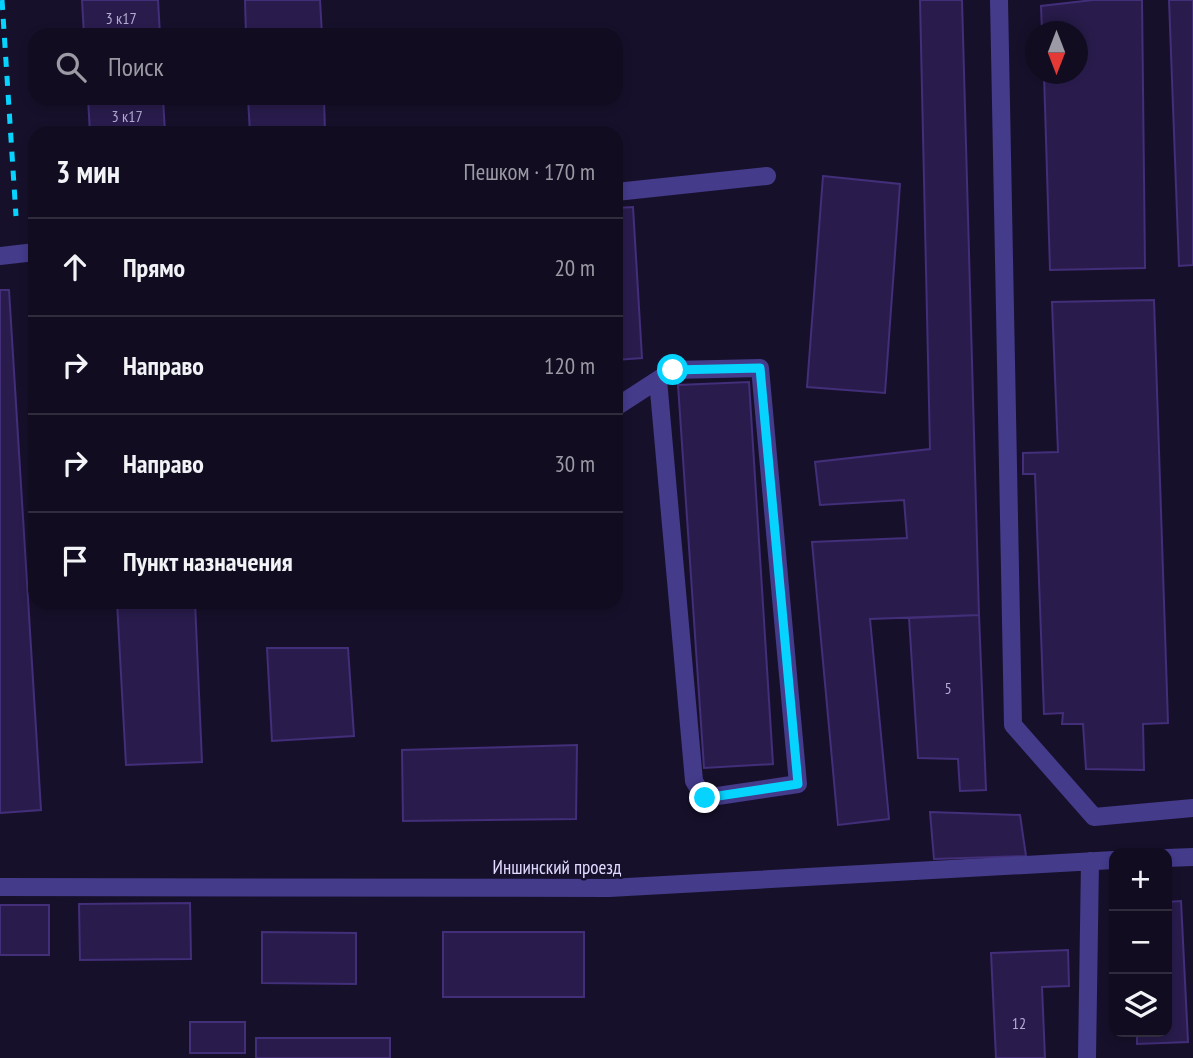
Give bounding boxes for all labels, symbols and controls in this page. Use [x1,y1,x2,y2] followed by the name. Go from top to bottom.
[105,8,137,28] house number: 3 к17
[1025,21,1088,84] north arrow
[28,28,623,105] search box
[52,48,90,86] icon: search
[108,50,164,83] text: Поиск
[111,106,143,126] house number: 3 к17
[56,152,120,191] text: 3 мин
[464,157,595,186] text: Пешком · 170 m
[56,248,94,286] icon: ahead
[123,251,185,284] text: Прямо
[554,253,595,282] text: 20 m
[56,346,94,384] icon: right
[123,349,204,382] text: Направо
[544,351,595,380] text: 120 m
[657,354,688,385] route start
[56,444,94,482] icon: right
[123,447,204,480] text: Направо
[554,449,595,478] text: 30 m
[56,542,94,580] icon: arrive
[123,545,293,578] text: Пункт назначения
[944,678,952,698] house number: 5
[689,782,720,813] route end
[1109,848,1172,1037] map controls
[1109,848,1172,911] button: +
[493,855,622,879] street label: Иншинский проезд
[1109,911,1172,974] button: −
[1109,974,1172,1037] button: layers
[1012,1013,1026,1033] house number: 12

